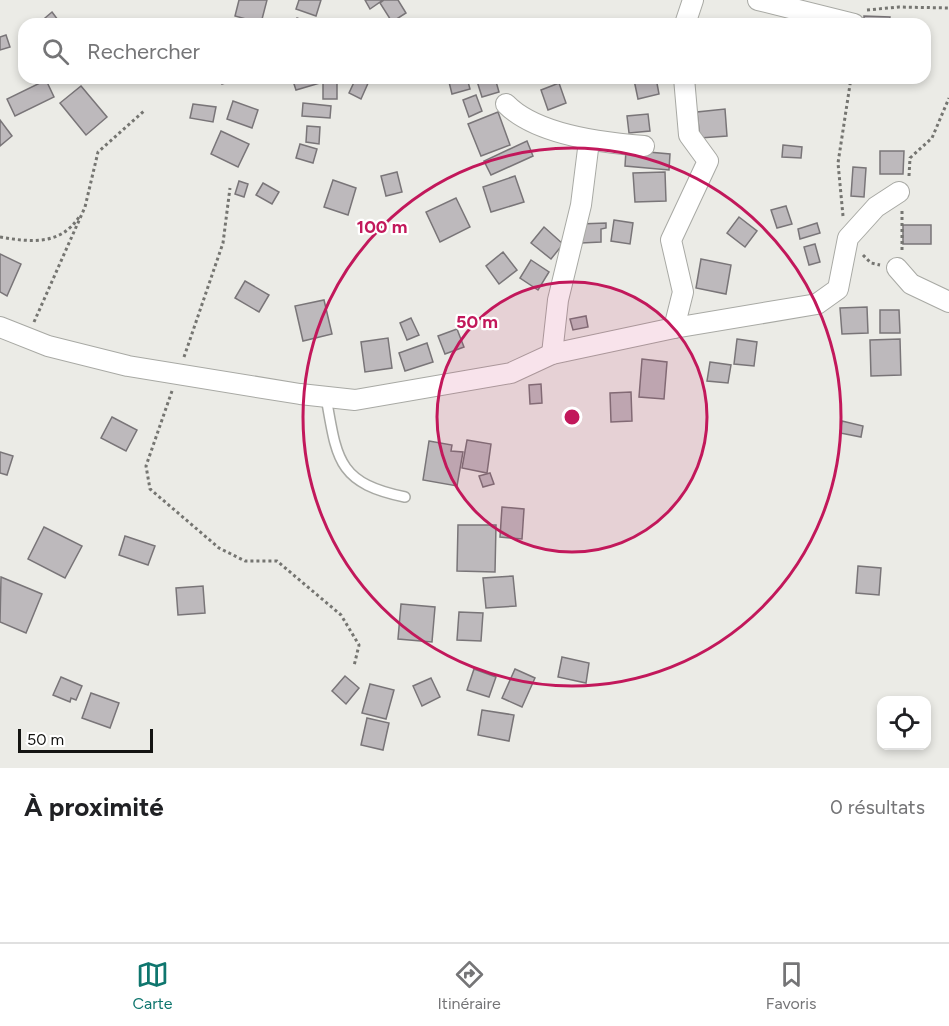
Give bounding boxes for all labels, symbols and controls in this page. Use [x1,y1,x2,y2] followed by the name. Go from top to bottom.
[18,18,931,84] search box
[39,35,72,68] icon: search
[87,38,200,65] text: Rechercher
[357,216,407,238] text: 100 m
[456,311,498,333] text: 50 m
[562,407,582,427] centre of rings
[877,696,931,750] map controls
[877,696,931,750] button: locate
[18,726,153,754] scale bar
[27,730,64,749] text: 50 m
[24,791,164,823] text: À proximité
[830,795,925,819] text: 0 résultats
[133,958,172,1013] tab: Carte
[438,958,501,1013] tab: Itinéraire
[766,958,816,1013] tab: Favoris

